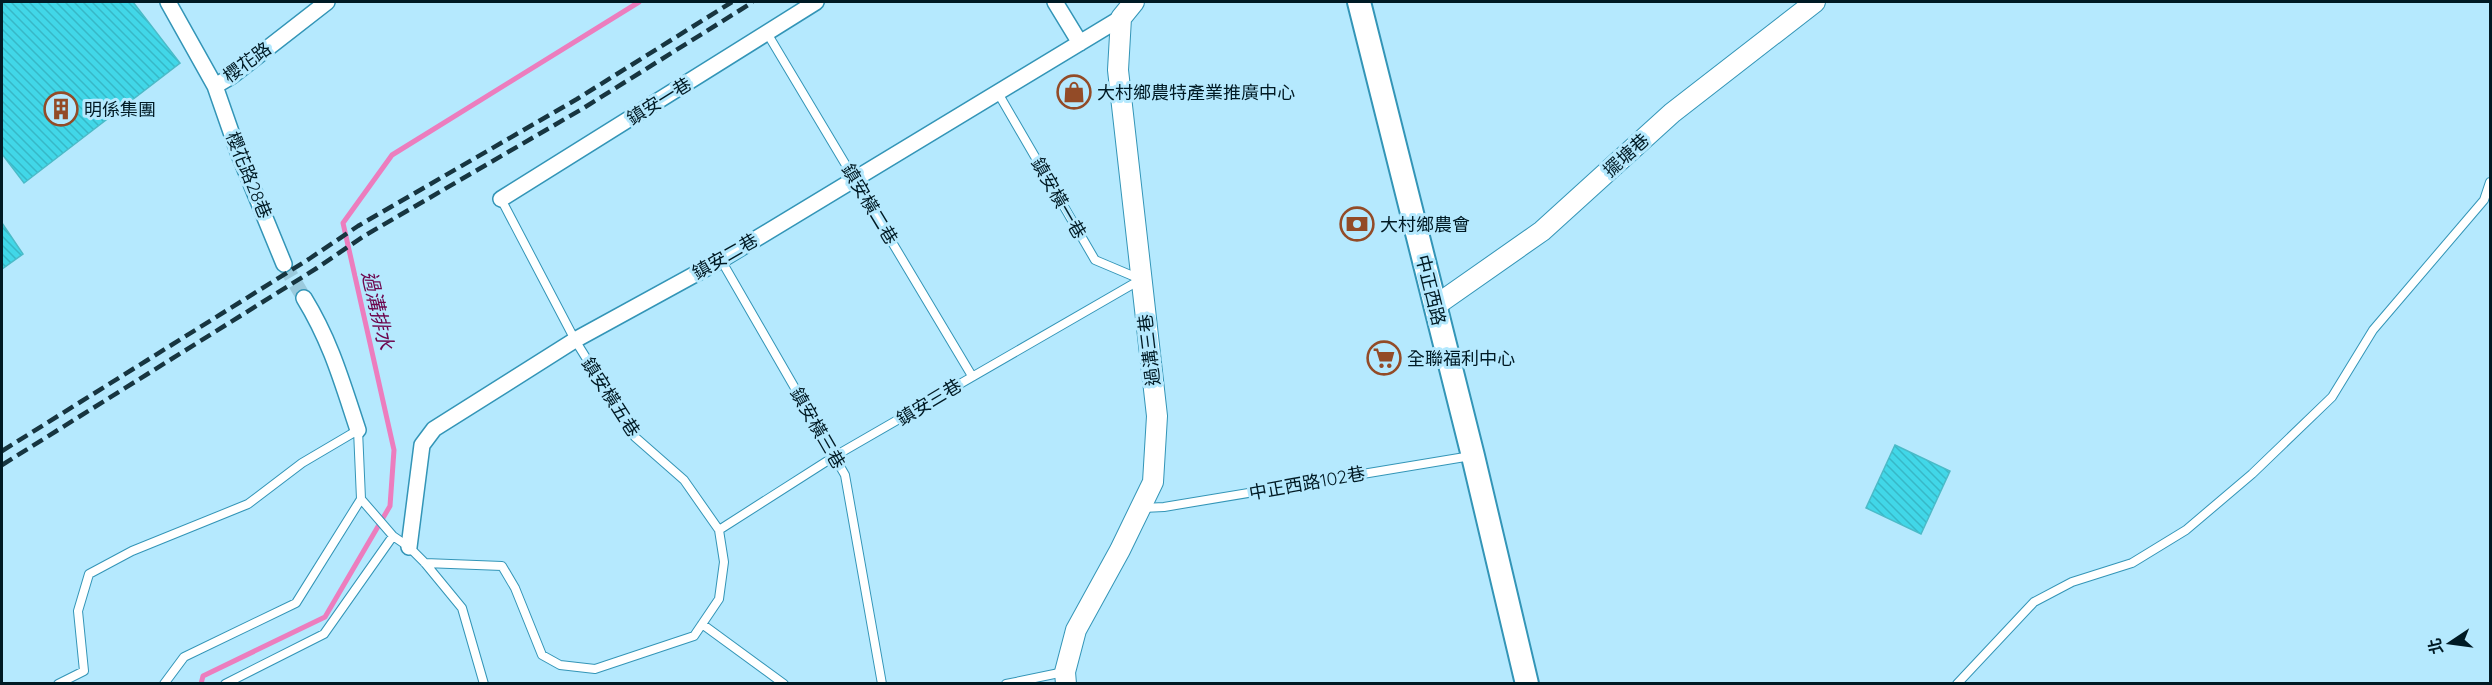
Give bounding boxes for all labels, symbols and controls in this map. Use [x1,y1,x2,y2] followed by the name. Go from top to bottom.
[218,37,276,87] street label: 櫻花路
[622,72,696,130] street label: 鎮安一巷
[1056,74,1092,110] shop icon: 大村鄉農特產業推廣中心
[1097,81,1295,104] place label: 大村鄉農特產業推廣中心
[43,91,79,127] building icon: 明係集團
[84,98,156,121] place label: 明係集團
[221,128,277,222] street label: 櫻花路28巷
[1598,128,1654,182] street label: 擺塘巷
[1027,153,1091,243] street label: 鎮安橫一巷
[837,160,903,248] street label: 鎮安橫二巷
[1339,206,1375,242] bank icon: 大村鄉農會
[1380,213,1470,236] place label: 大村鄉農會
[688,228,762,284] street label: 鎮安二巷
[1411,252,1451,328] street label: 中正西路
[357,268,399,353] water label: 過溝排水
[1133,313,1165,387] street label: 過溝三巷
[1366,340,1402,376] supermarket icon: 全聯福利中心
[1407,347,1515,370] place label: 全聯福利中心
[577,353,645,441] street label: 鎮安橫五巷
[892,374,966,430] street label: 鎮安三巷
[786,383,850,473] street label: 鎮安橫三巷
[1247,461,1367,505] street label: 中正西路102巷
[2420,613,2480,673] north arrow
[2424,636,2447,656] text: 北

